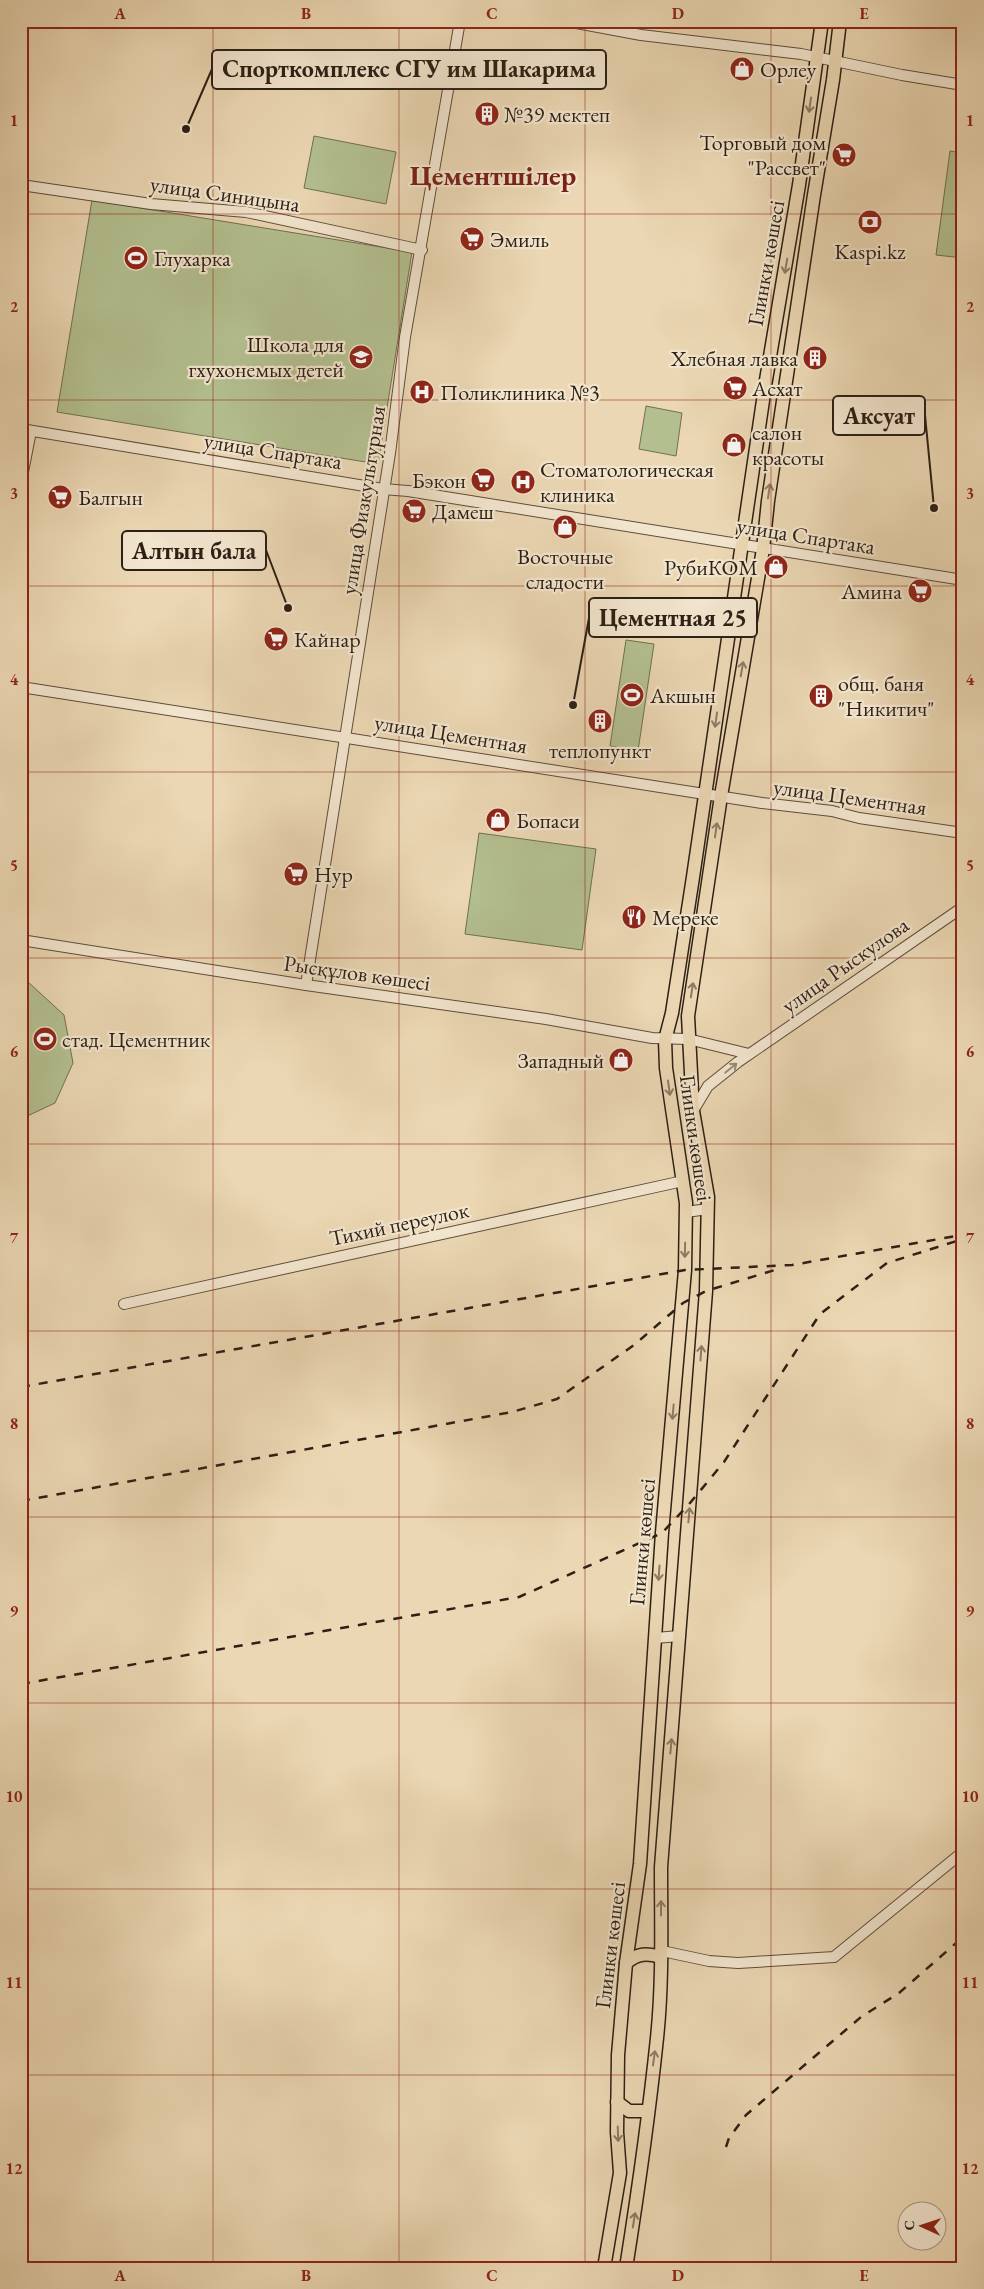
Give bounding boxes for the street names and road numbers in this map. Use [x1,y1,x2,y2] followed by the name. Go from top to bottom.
[148,169,302,219] street label: улица Синицына
[741,198,791,328] street label: Глинки көшесі
[334,403,392,596] street label: улица Физкультурная
[202,426,344,476] street label: улица Спартака
[735,511,877,561] street label: улица Спартака
[373,708,530,760] street label: улица Цементная
[772,772,929,822] street label: улица Цементная
[776,910,915,1020] street label: улица Рыскулова
[282,948,432,998] street label: Рысқұлов көшесі
[673,1073,719,1203] street label: Глинки көшесі
[327,1195,472,1253] street label: Тихий переулок
[622,1477,662,1607] street label: Глинки көшесі
[588,1880,632,2010] street label: Глинки көшесі

